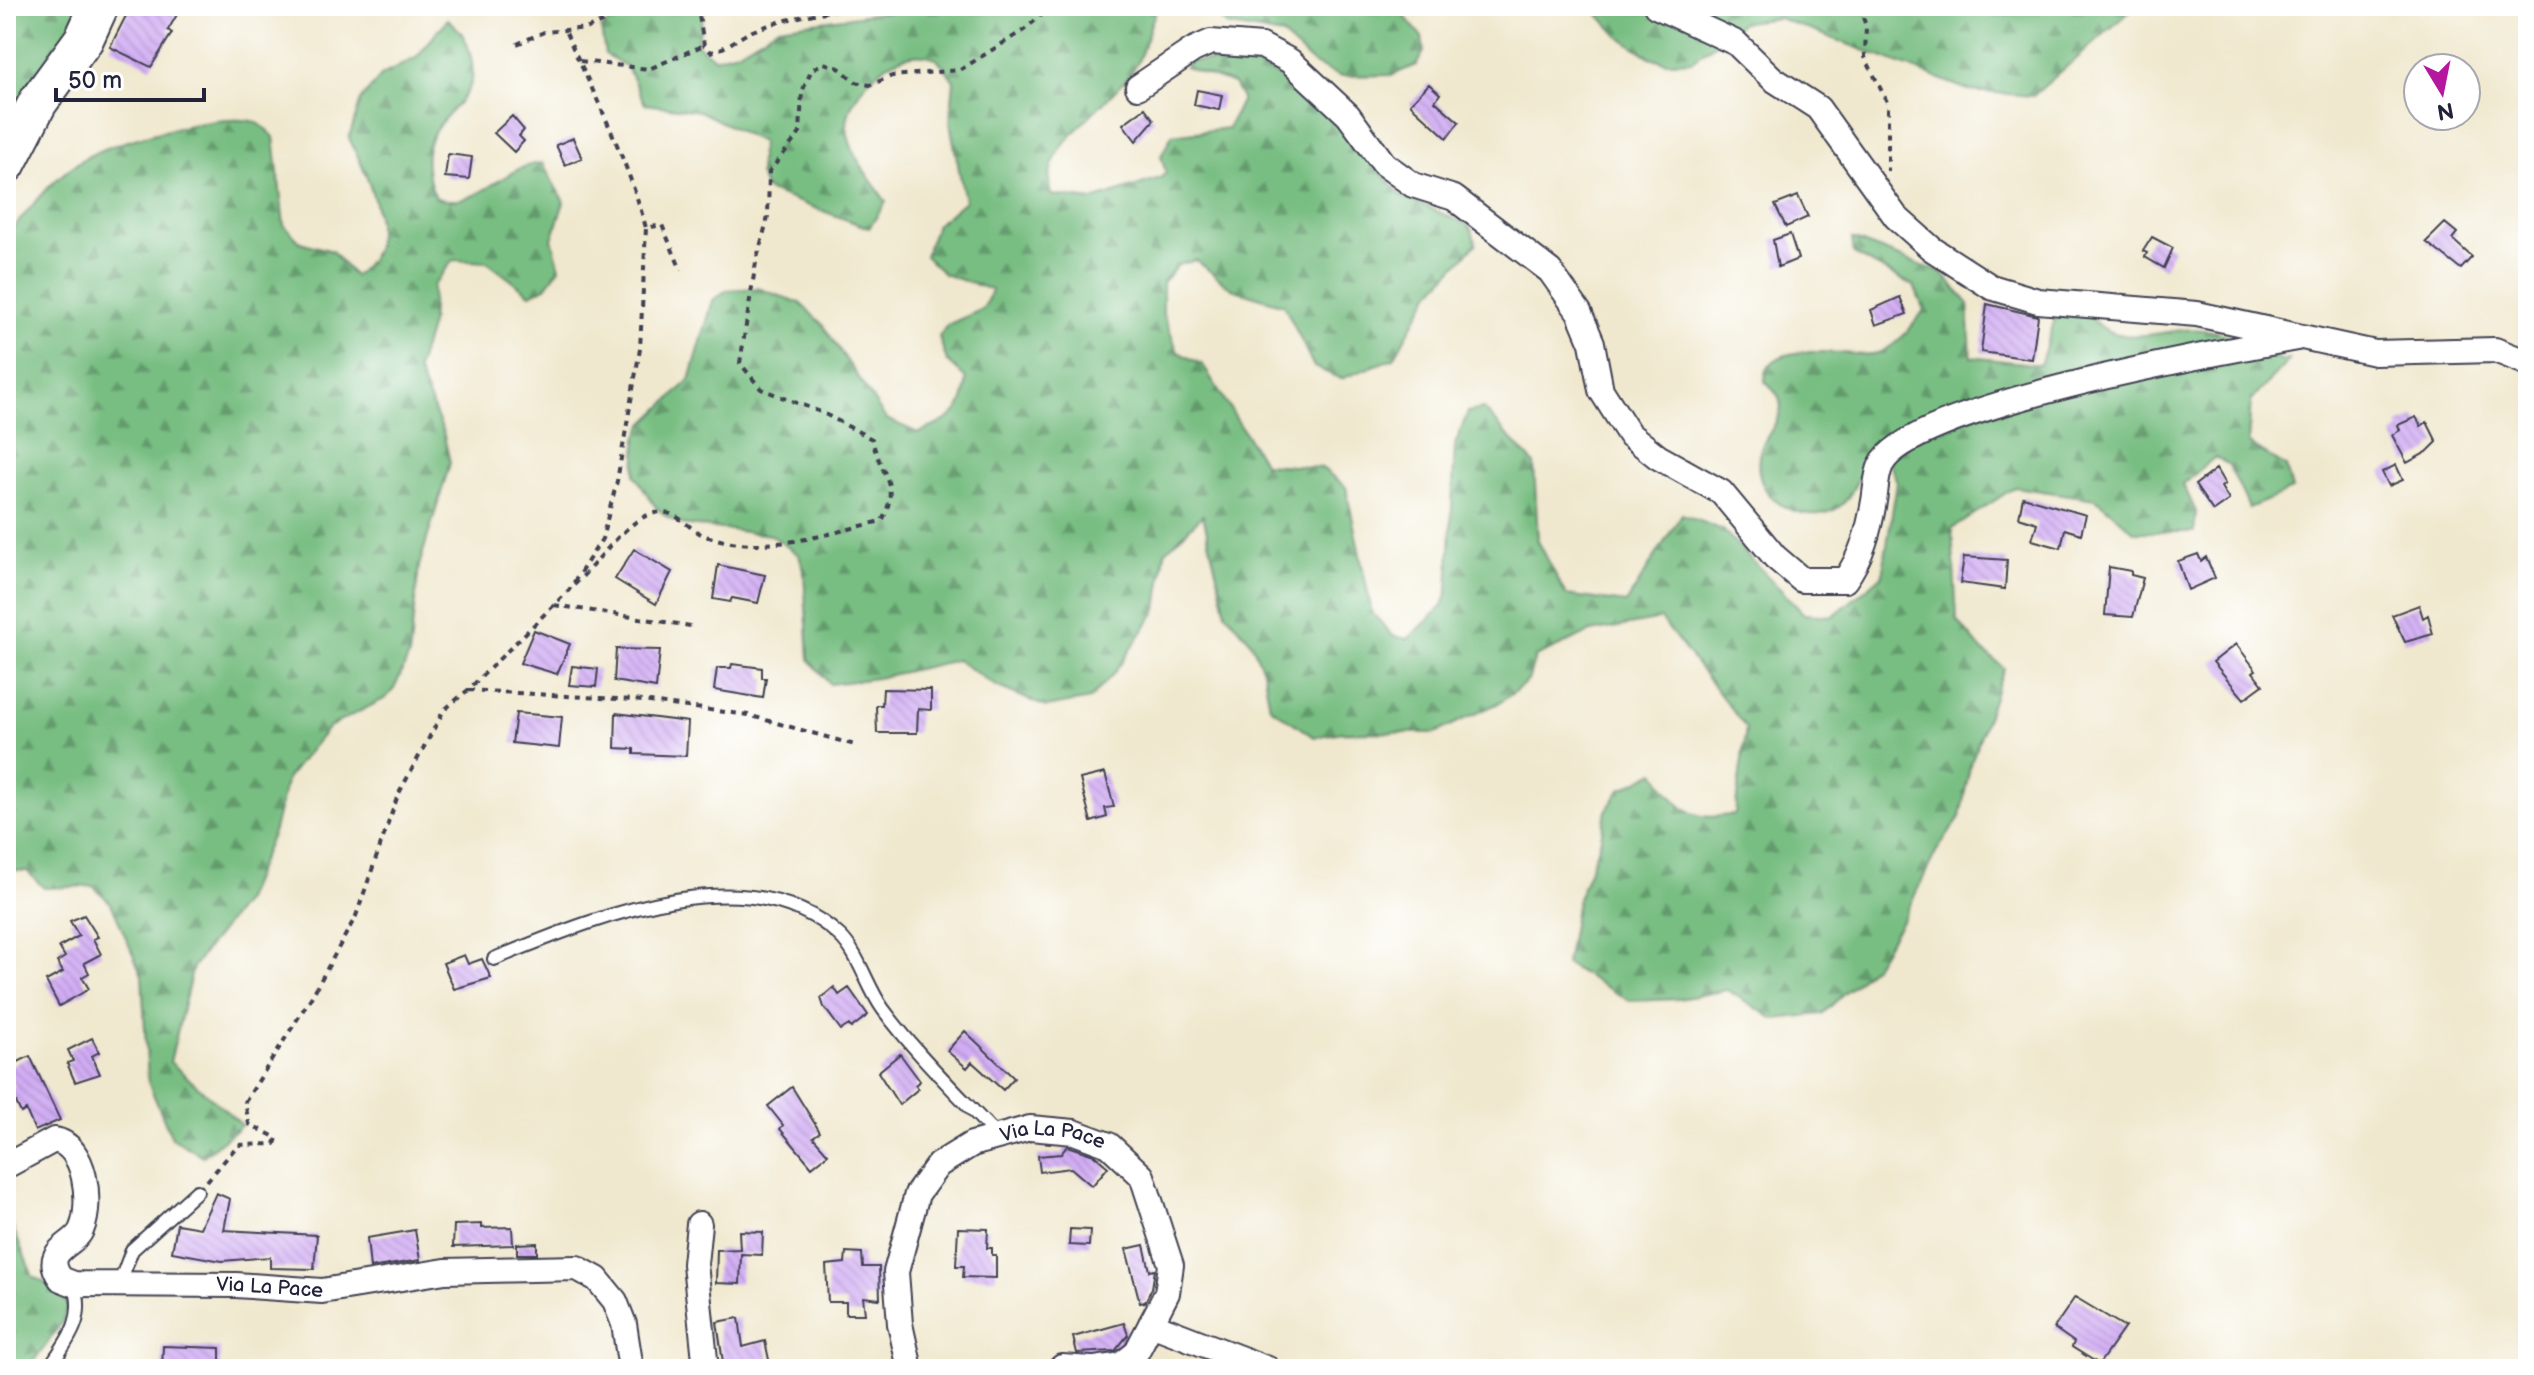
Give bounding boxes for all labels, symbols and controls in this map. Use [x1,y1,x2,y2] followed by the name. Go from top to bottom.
[56,52,204,102] scale bar
[2402,52,2482,132] north arrow
[68,66,122,95] text: 50 m
[2435,95,2456,125] text: N
[997,1116,1109,1155] street label: Via La Pace
[216,1273,324,1303] street label: Via La Pace

